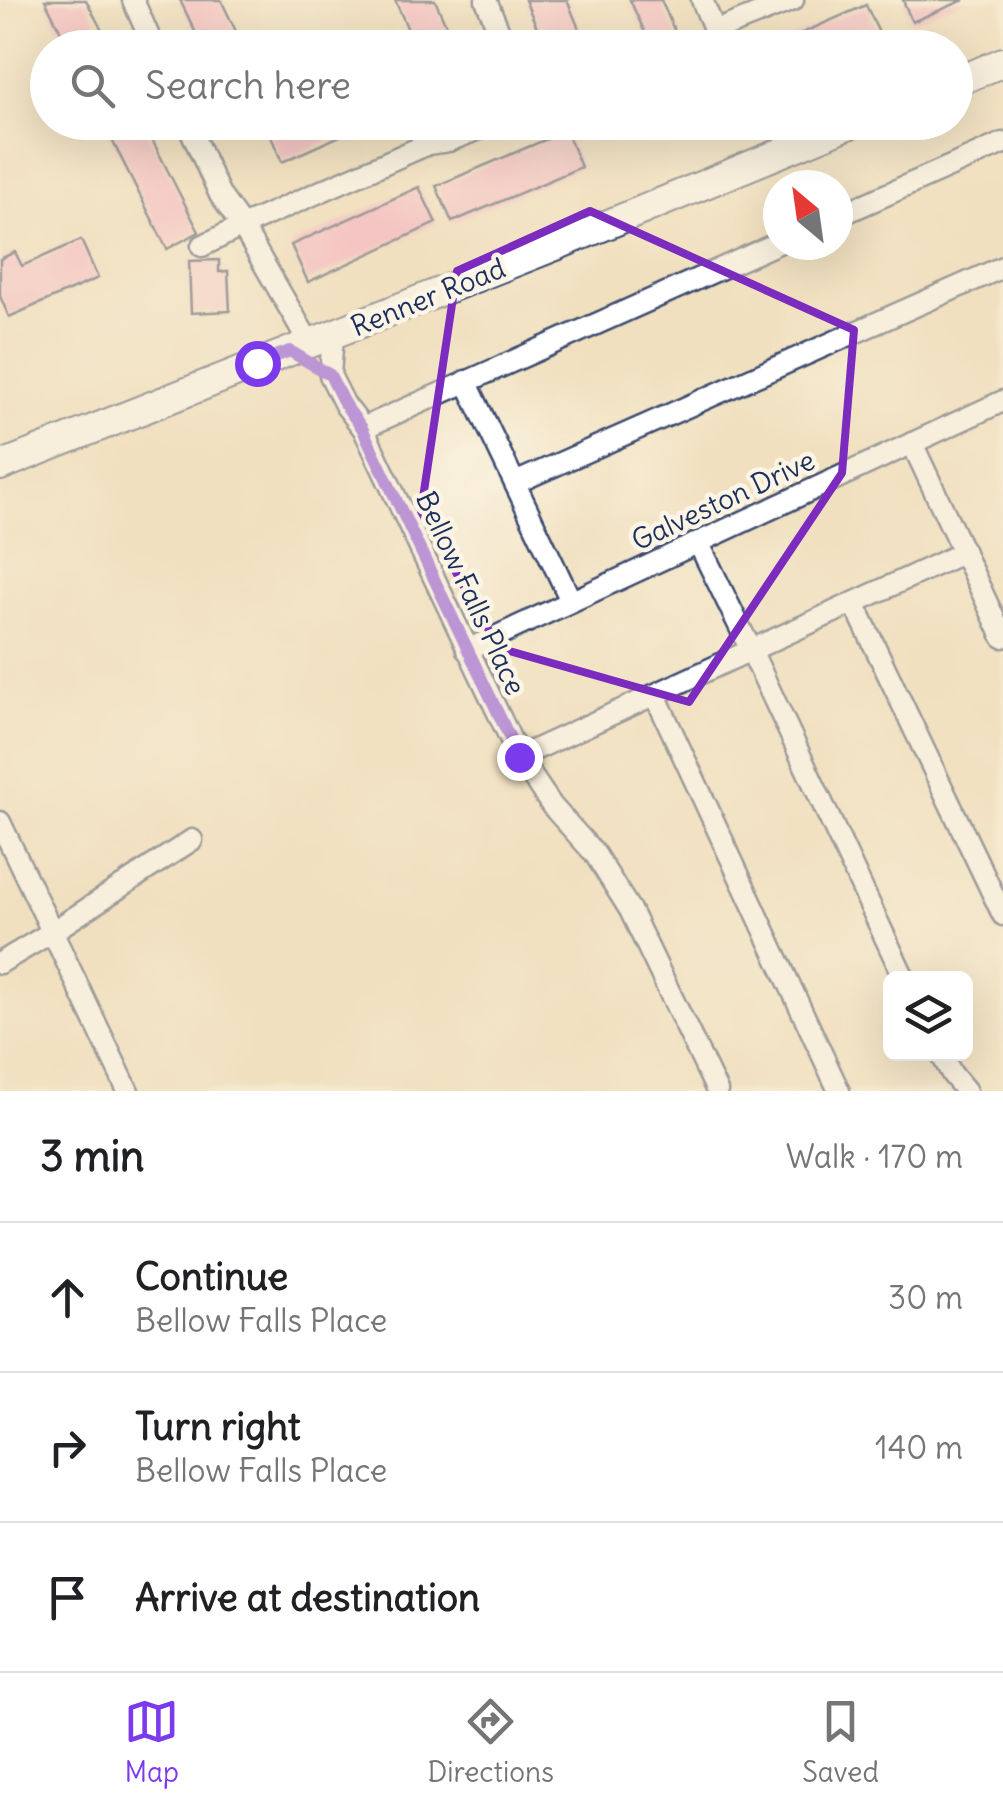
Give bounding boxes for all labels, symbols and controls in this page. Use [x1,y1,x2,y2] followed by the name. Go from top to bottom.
[30,30,973,140] search box
[65,58,120,113] icon: search
[145,62,351,109] text: Search here
[763,170,853,260] north arrow
[345,250,511,344] street label: Renner Road
[235,341,281,387] route start
[626,442,820,558] street label: Galveston Drive
[408,485,534,701] street label: Bellow Falls Place
[497,735,543,781] route end
[883,971,973,1061] map controls
[883,971,973,1061] button: layers
[40,1130,144,1182] text: 3 min
[786,1136,963,1177] text: Walk · 170 m
[135,1253,288,1300] text: Continue
[40,1270,95,1325] icon: ahead
[888,1277,963,1318] text: 30 m
[135,1300,387,1341] text: Bellow Falls Place
[135,1403,301,1450] text: Turn right
[40,1420,95,1475] icon: right
[875,1427,963,1468] text: 140 m
[135,1450,387,1491] text: Bellow Falls Place
[40,1570,95,1625] icon: arrive
[135,1574,480,1621] text: Arrive at destination
[124,1694,179,1790] tab: Map
[427,1694,554,1790] tab: Directions
[802,1694,879,1790] tab: Saved

